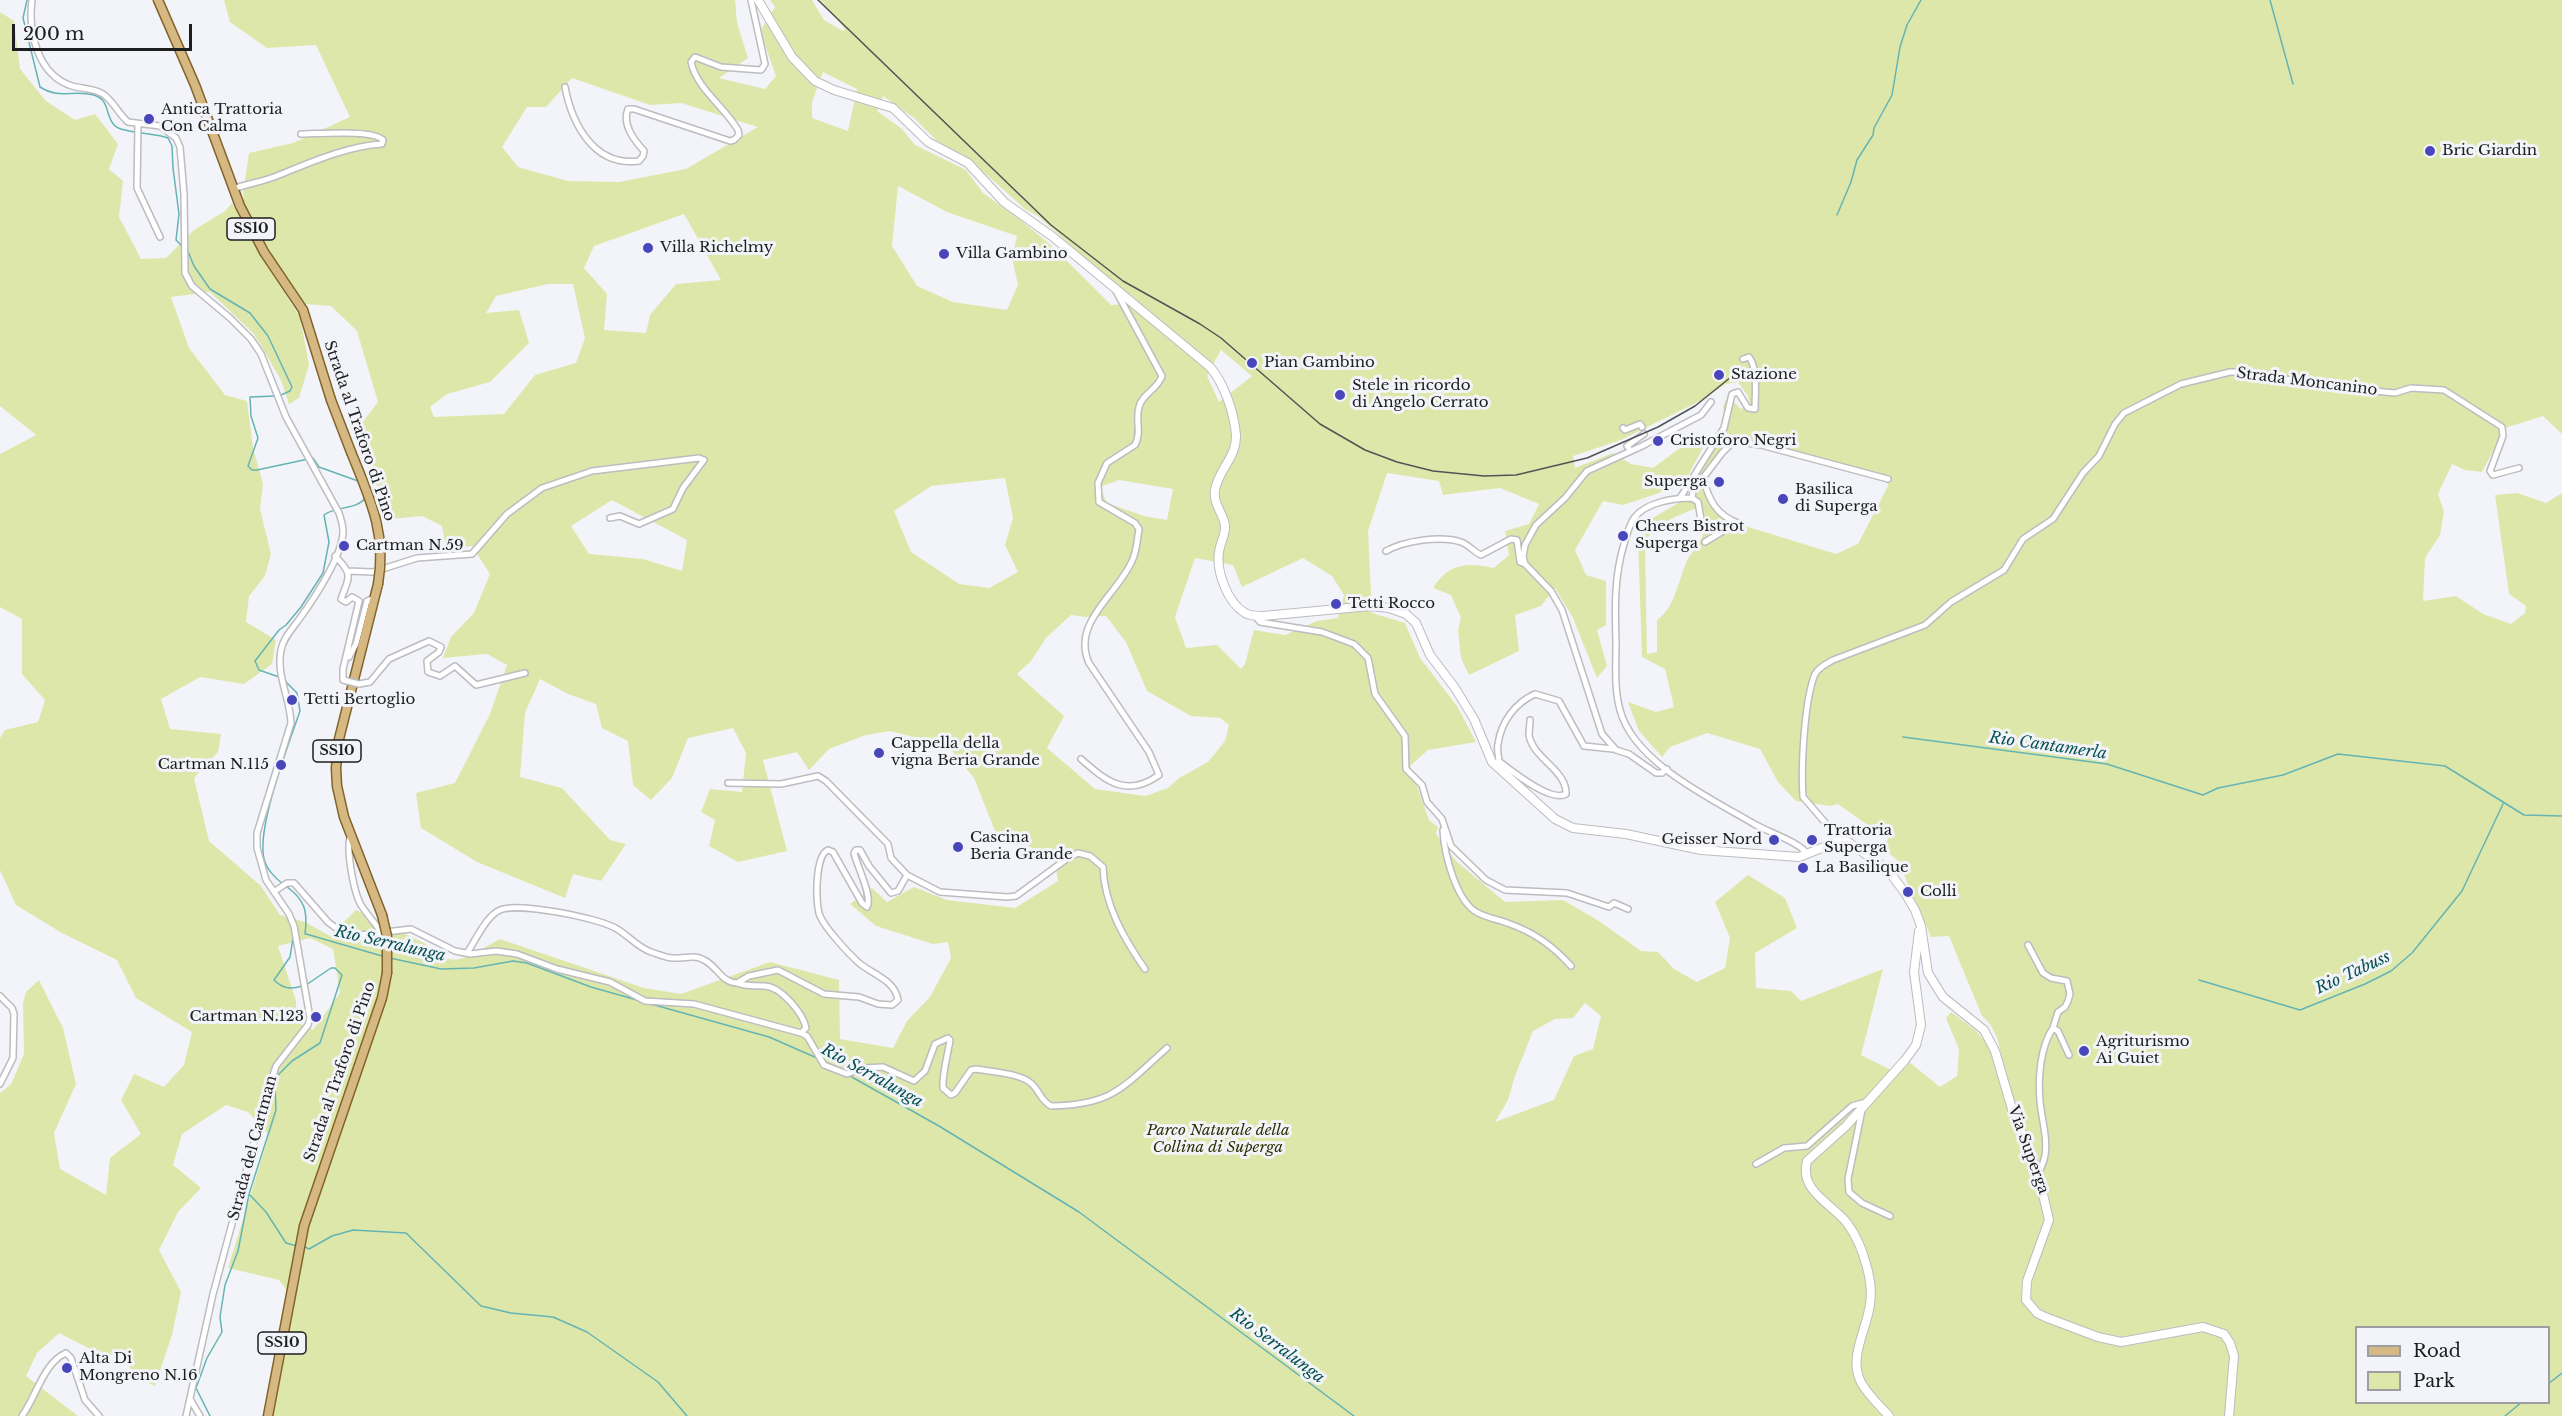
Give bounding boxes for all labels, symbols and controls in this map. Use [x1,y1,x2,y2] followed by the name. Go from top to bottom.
[15,12,195,50] scale bar
[23,23,84,45] text: 200 m
[161,101,283,136] place label: Antica Trattoria Con Calma
[142,112,156,126] marker: Antica Trattoria Con Calma
[2442,142,2537,160] place label: Bric Giardin
[2423,144,2437,158] marker: Bric Giardin
[227,218,275,240] road number: SS10
[660,239,773,257] place label: Villa Richelmy
[641,241,655,255] marker: Villa Richelmy
[956,245,1068,263] place label: Villa Gambino
[937,247,951,261] marker: Villa Gambino
[320,339,398,523] street label: Strada al Traforo di Pino
[1264,354,1375,372] place label: Pian Gambino
[1245,356,1259,370] marker: Pian Gambino
[2236,364,2378,400] street label: Strada Moncanino
[1731,366,1797,384] place label: Stazione
[1712,368,1726,382] marker: Stazione
[1352,377,1489,412] place label: Stele in ricordo di Angelo Cerrato
[1333,388,1347,402] marker: Stele in ricordo di Angelo Cerrato
[1670,432,1796,450] place label: Cristoforo Negri
[1651,434,1665,448] marker: Cristoforo Negri
[1644,473,1707,491] place label: Superga
[1712,475,1726,489] marker: Superga
[1795,481,1877,516] place label: Basilica di Superga
[1776,492,1790,506] marker: Basilica di Superga
[1635,518,1744,553] place label: Cheers Bistrot Superga
[1616,529,1630,543] marker: Cheers Bistrot Superga
[356,537,464,555] place label: Cartman N.59
[337,539,351,553] marker: Cartman N.59
[1348,595,1435,613] place label: Tetti Rocco
[1329,597,1343,611] marker: Tetti Rocco
[304,691,415,709] place label: Tetti Bertoglio
[285,693,299,707] marker: Tetti Bertoglio
[1988,728,2108,764] water label: Rio Cantamerla
[891,735,1040,770] place label: Cappella della vigna Beria Grande
[313,740,361,762] road number: SS10
[872,746,886,760] marker: Cappella della vigna Beria Grande
[158,756,269,774] place label: Cartman N.115
[274,758,288,772] marker: Cartman N.115
[1824,822,1892,857] place label: Trattoria Superga
[970,829,1073,864] place label: Cascina Beria Grande
[1662,831,1762,849] place label: Geisser Nord
[1767,833,1781,847] marker: Geisser Nord
[1805,833,1819,847] marker: Trattoria Superga
[951,840,965,854] marker: Cascina Beria Grande
[1815,859,1909,877] place label: La Basilique
[1796,861,1810,875] marker: La Basilique
[1920,883,1957,901] place label: Colli
[1901,885,1915,899] marker: Colli
[333,922,447,966] water label: Rio Serralunga
[2312,947,2394,999] water label: Rio Tabuss
[301,980,379,1164] street label: Strada al Traforo di Pino
[189,1008,304,1026] place label: Cartman N.123
[309,1010,323,1024] marker: Cartman N.123
[2096,1033,2190,1068] place label: Agriturismo Ai Guiet
[818,1040,926,1112] water label: Rio Serralunga
[2077,1044,2091,1058] marker: Agriturismo Ai Guiet
[225,1074,281,1222] street label: Strada del Cartman
[2004,1104,2052,1196] street label: Via Superga
[1146,1122,1290,1157] park label: Parco Naturale della Collina di Superga
[1226,1304,1328,1388] water label: Rio Serralunga
[2355,1326,2550,1404] legend
[258,1332,306,1354] road number: SS10
[2413,1340,2461,1362] text: Road
[79,1350,198,1385] place label: Alta Di Mongreno N.16
[60,1361,74,1375] marker: Alta Di Mongreno N.16
[2413,1370,2455,1392] text: Park

